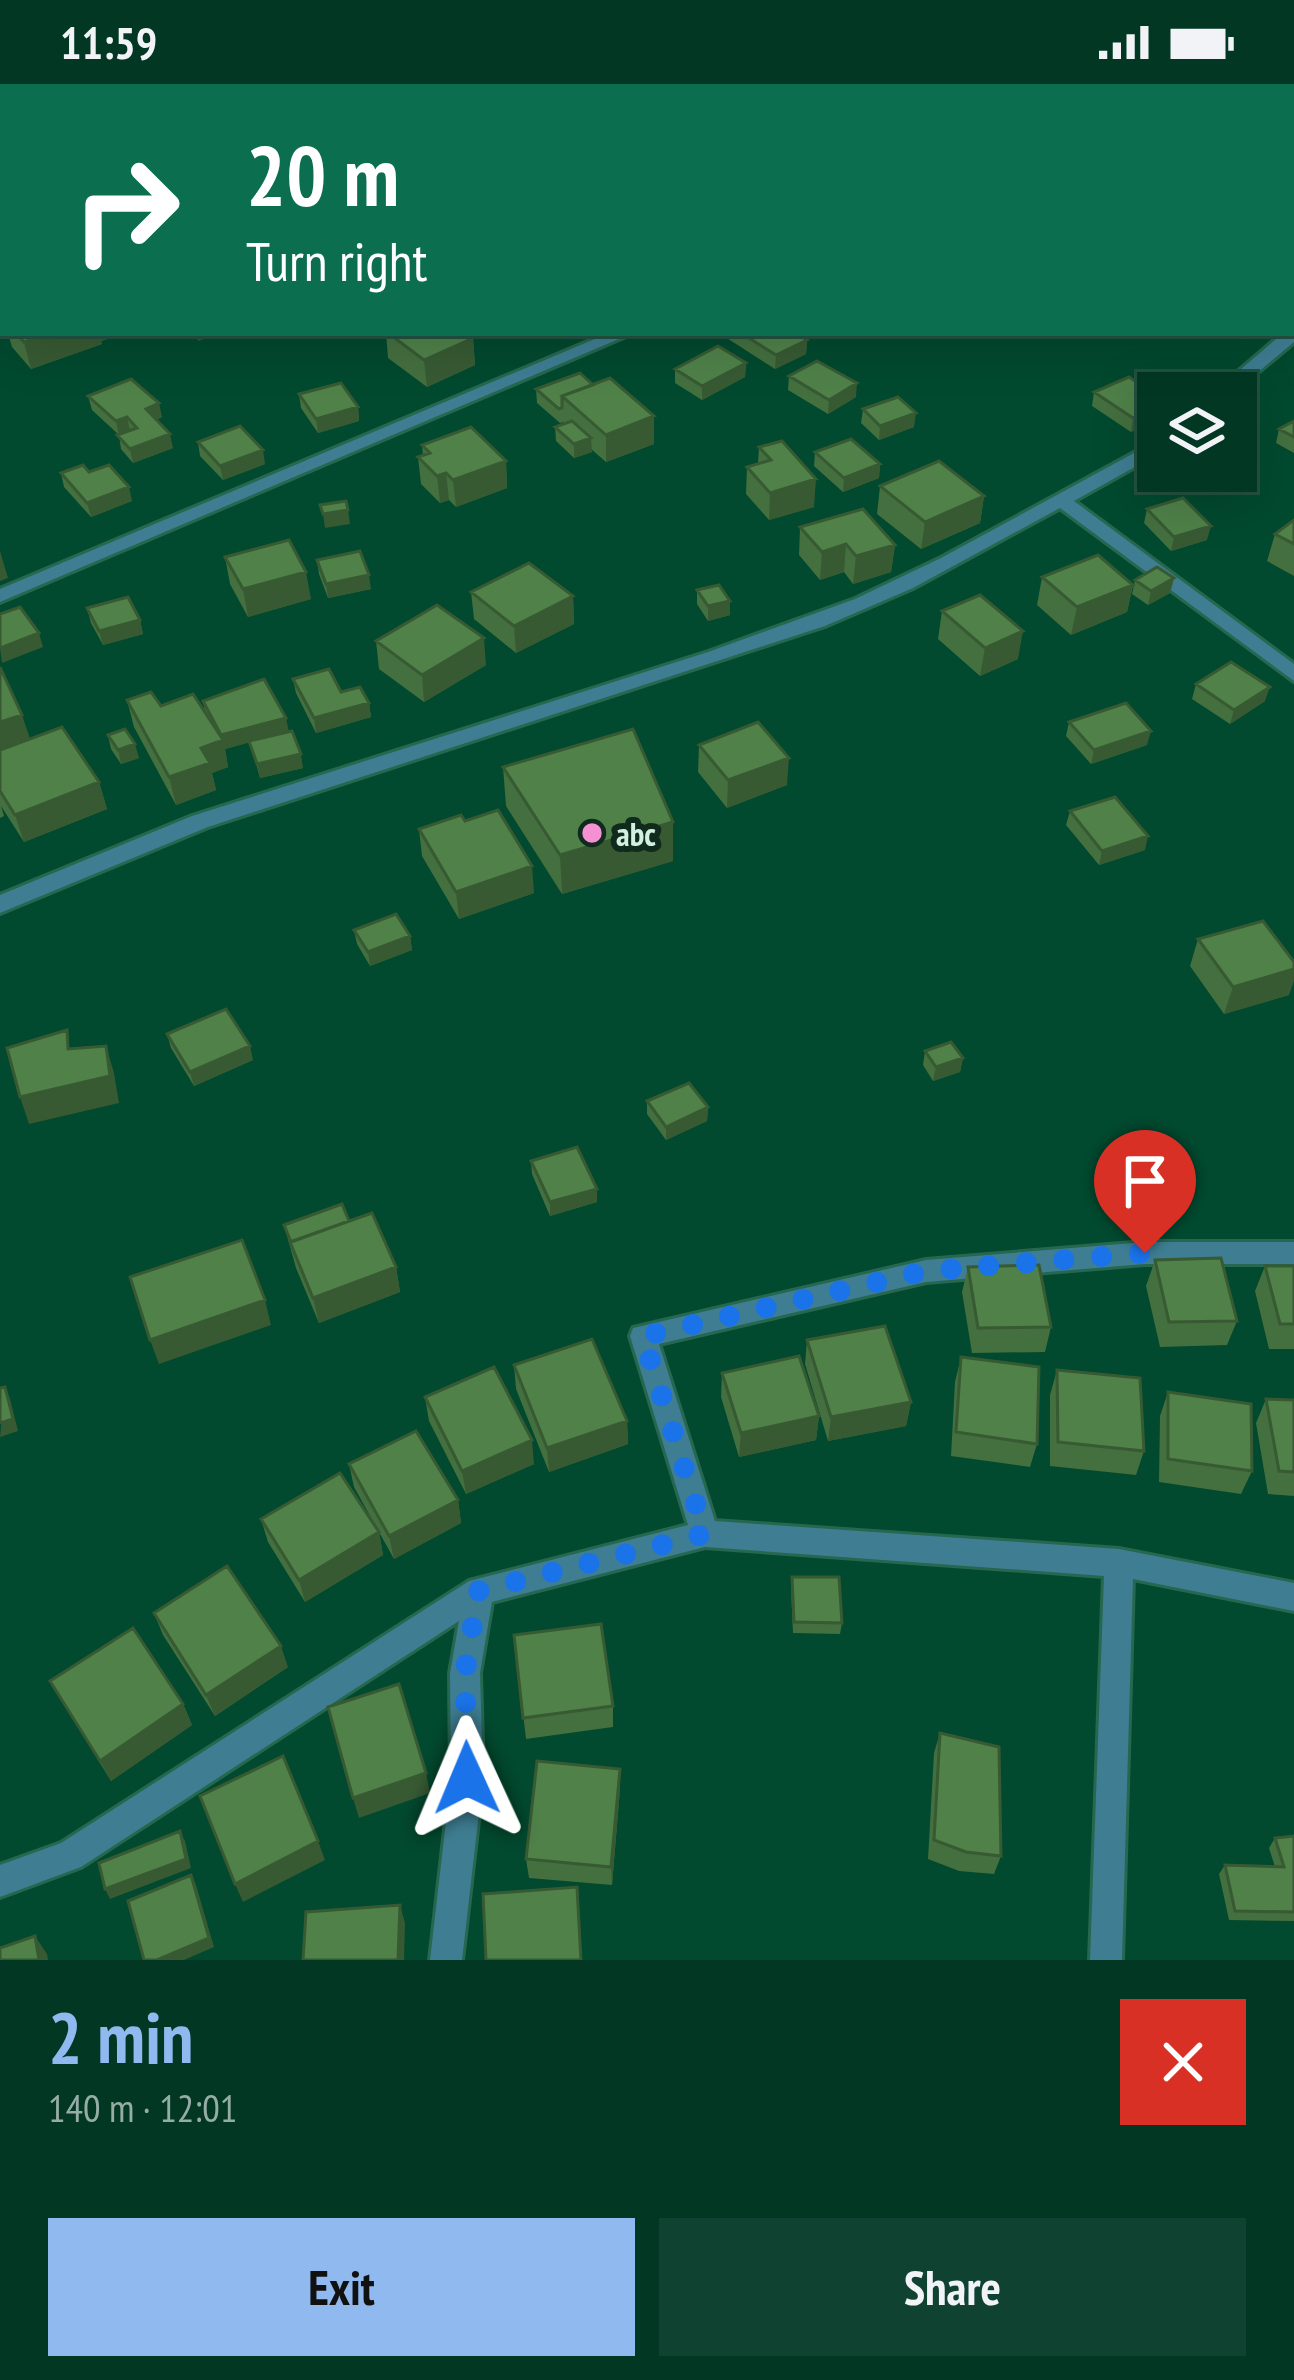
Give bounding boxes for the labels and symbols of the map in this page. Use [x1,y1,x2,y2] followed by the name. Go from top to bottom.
[616,812,656,855] place label: abc
[579,820,605,846] marker: abc
[1094,1130,1196,1253] pin
[404,1715,530,1841] position arrow

